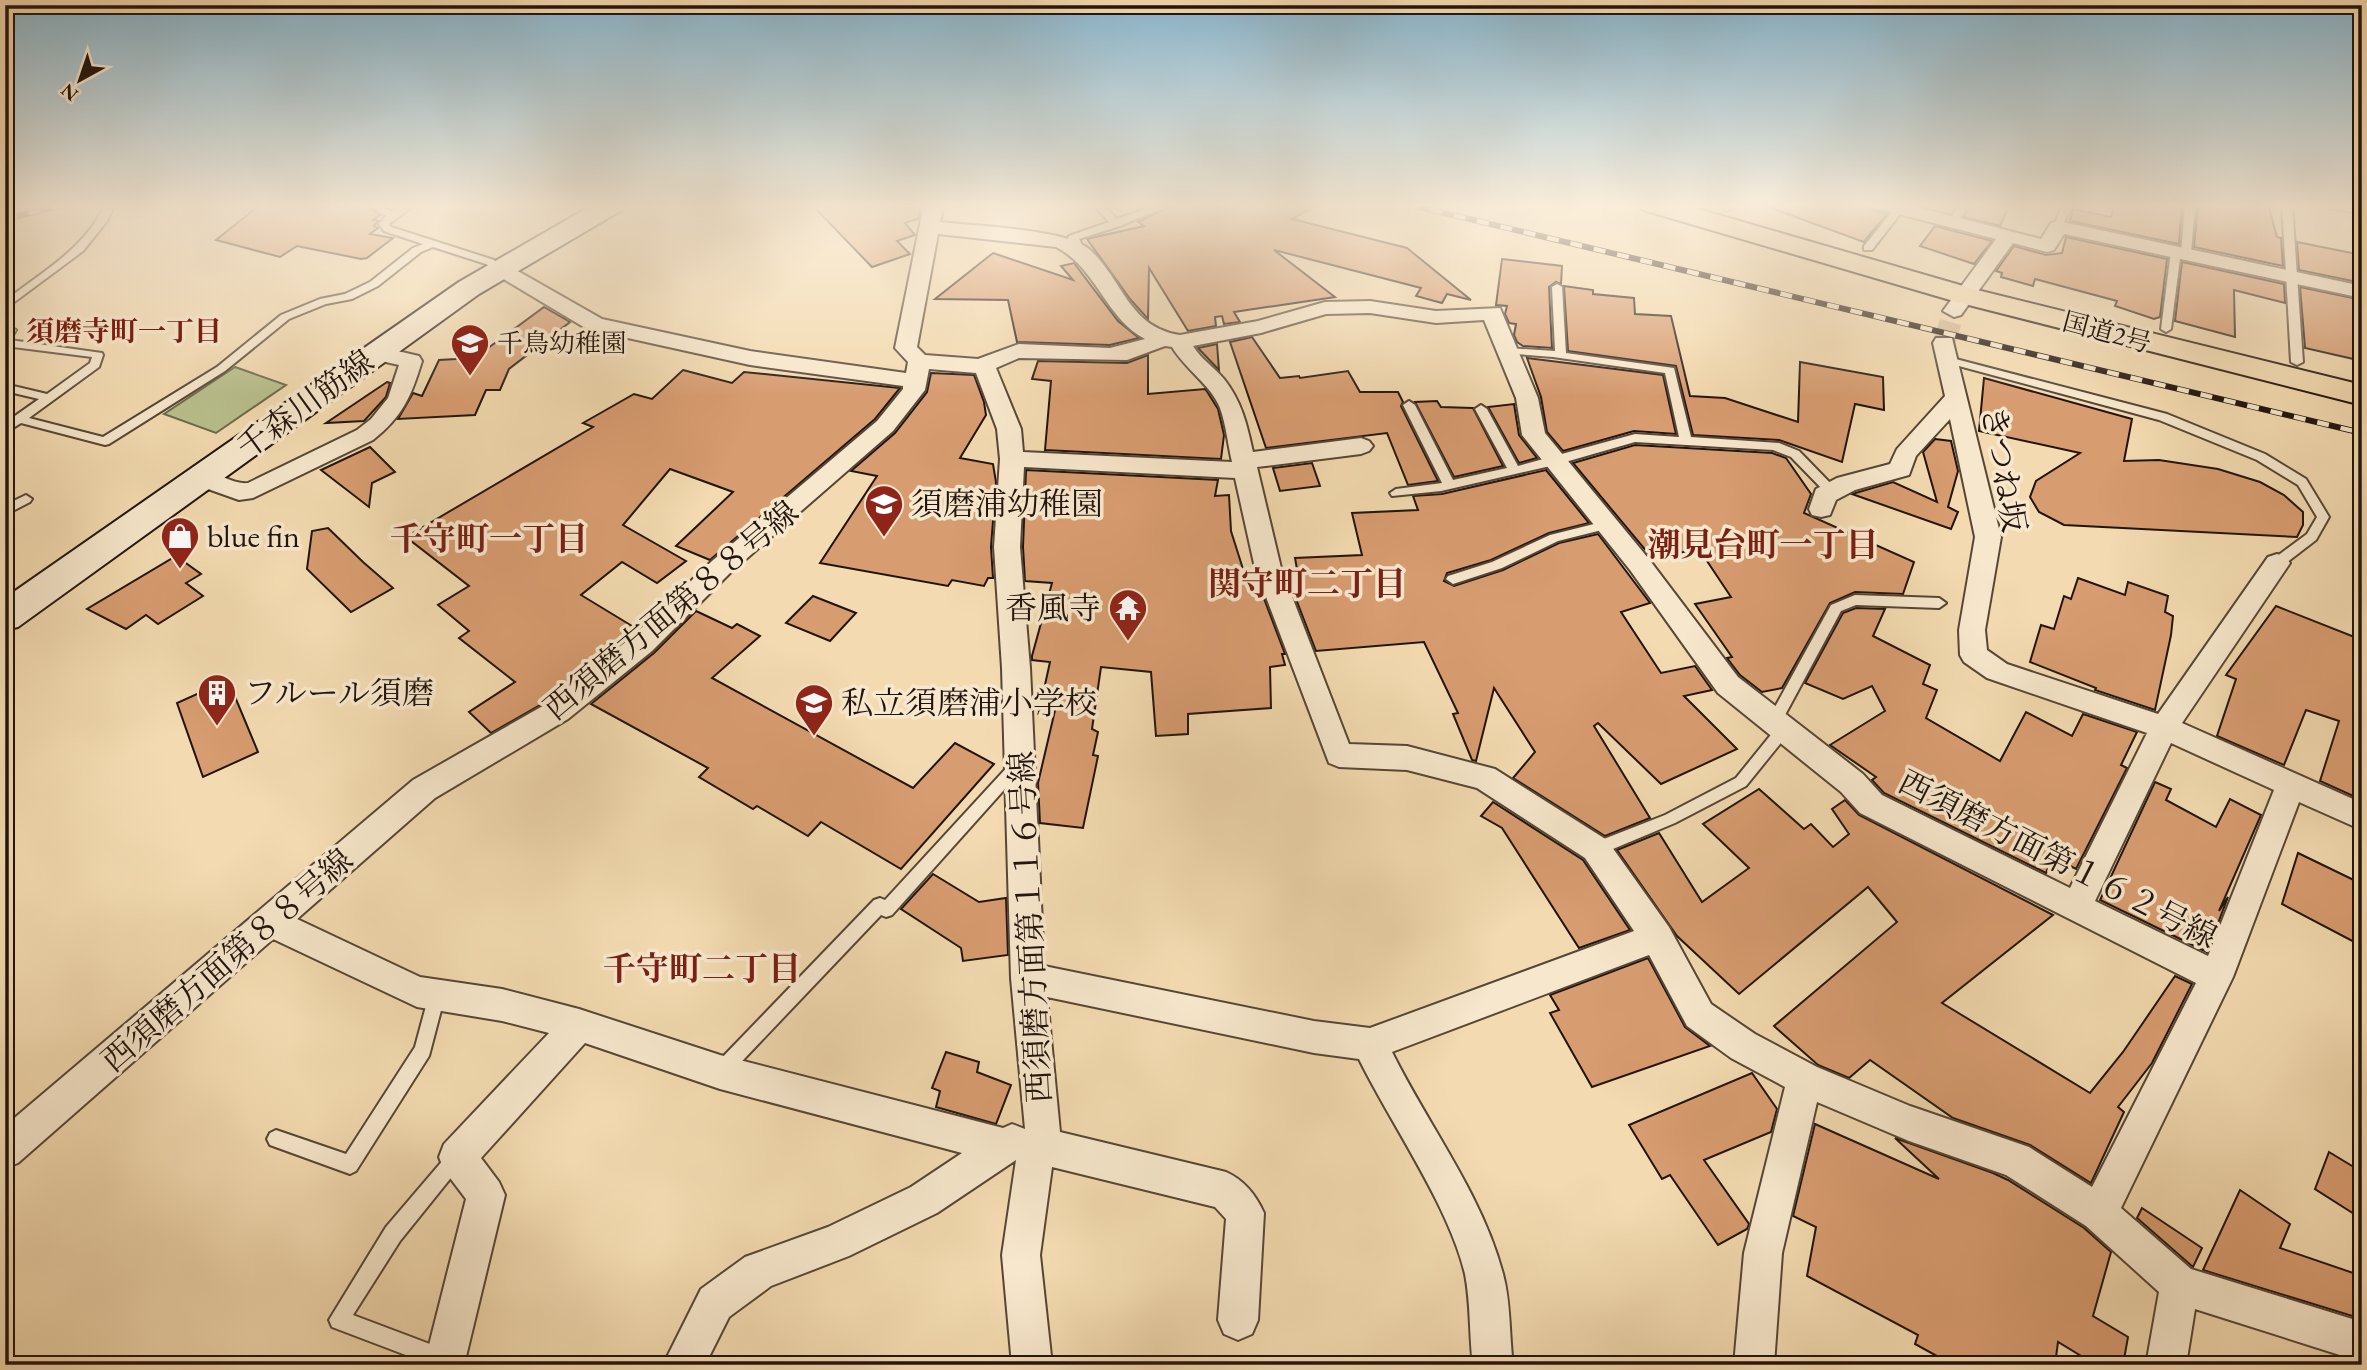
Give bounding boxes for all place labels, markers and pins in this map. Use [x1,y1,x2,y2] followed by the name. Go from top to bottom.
[449,322,491,377] school or university icon: 千鳥幼稚園
[497,326,627,360] place label: 千鳥幼稚園
[863,483,905,538] school or university icon: 須磨浦幼稚園
[911,483,1103,525] place label: 須磨浦幼稚園
[159,515,201,570] shop icon: blue fin
[207,515,300,557] place label: blue fin
[1005,587,1101,629] place label: 香風寺
[1107,587,1149,642] temple icon: 香風寺
[196,672,238,727] building icon: フルール須磨
[244,672,434,714] place label: フルール須磨
[793,682,835,737] school or university icon: 私立須磨浦小学校
[841,682,1097,724] place label: 私立須磨浦小学校

